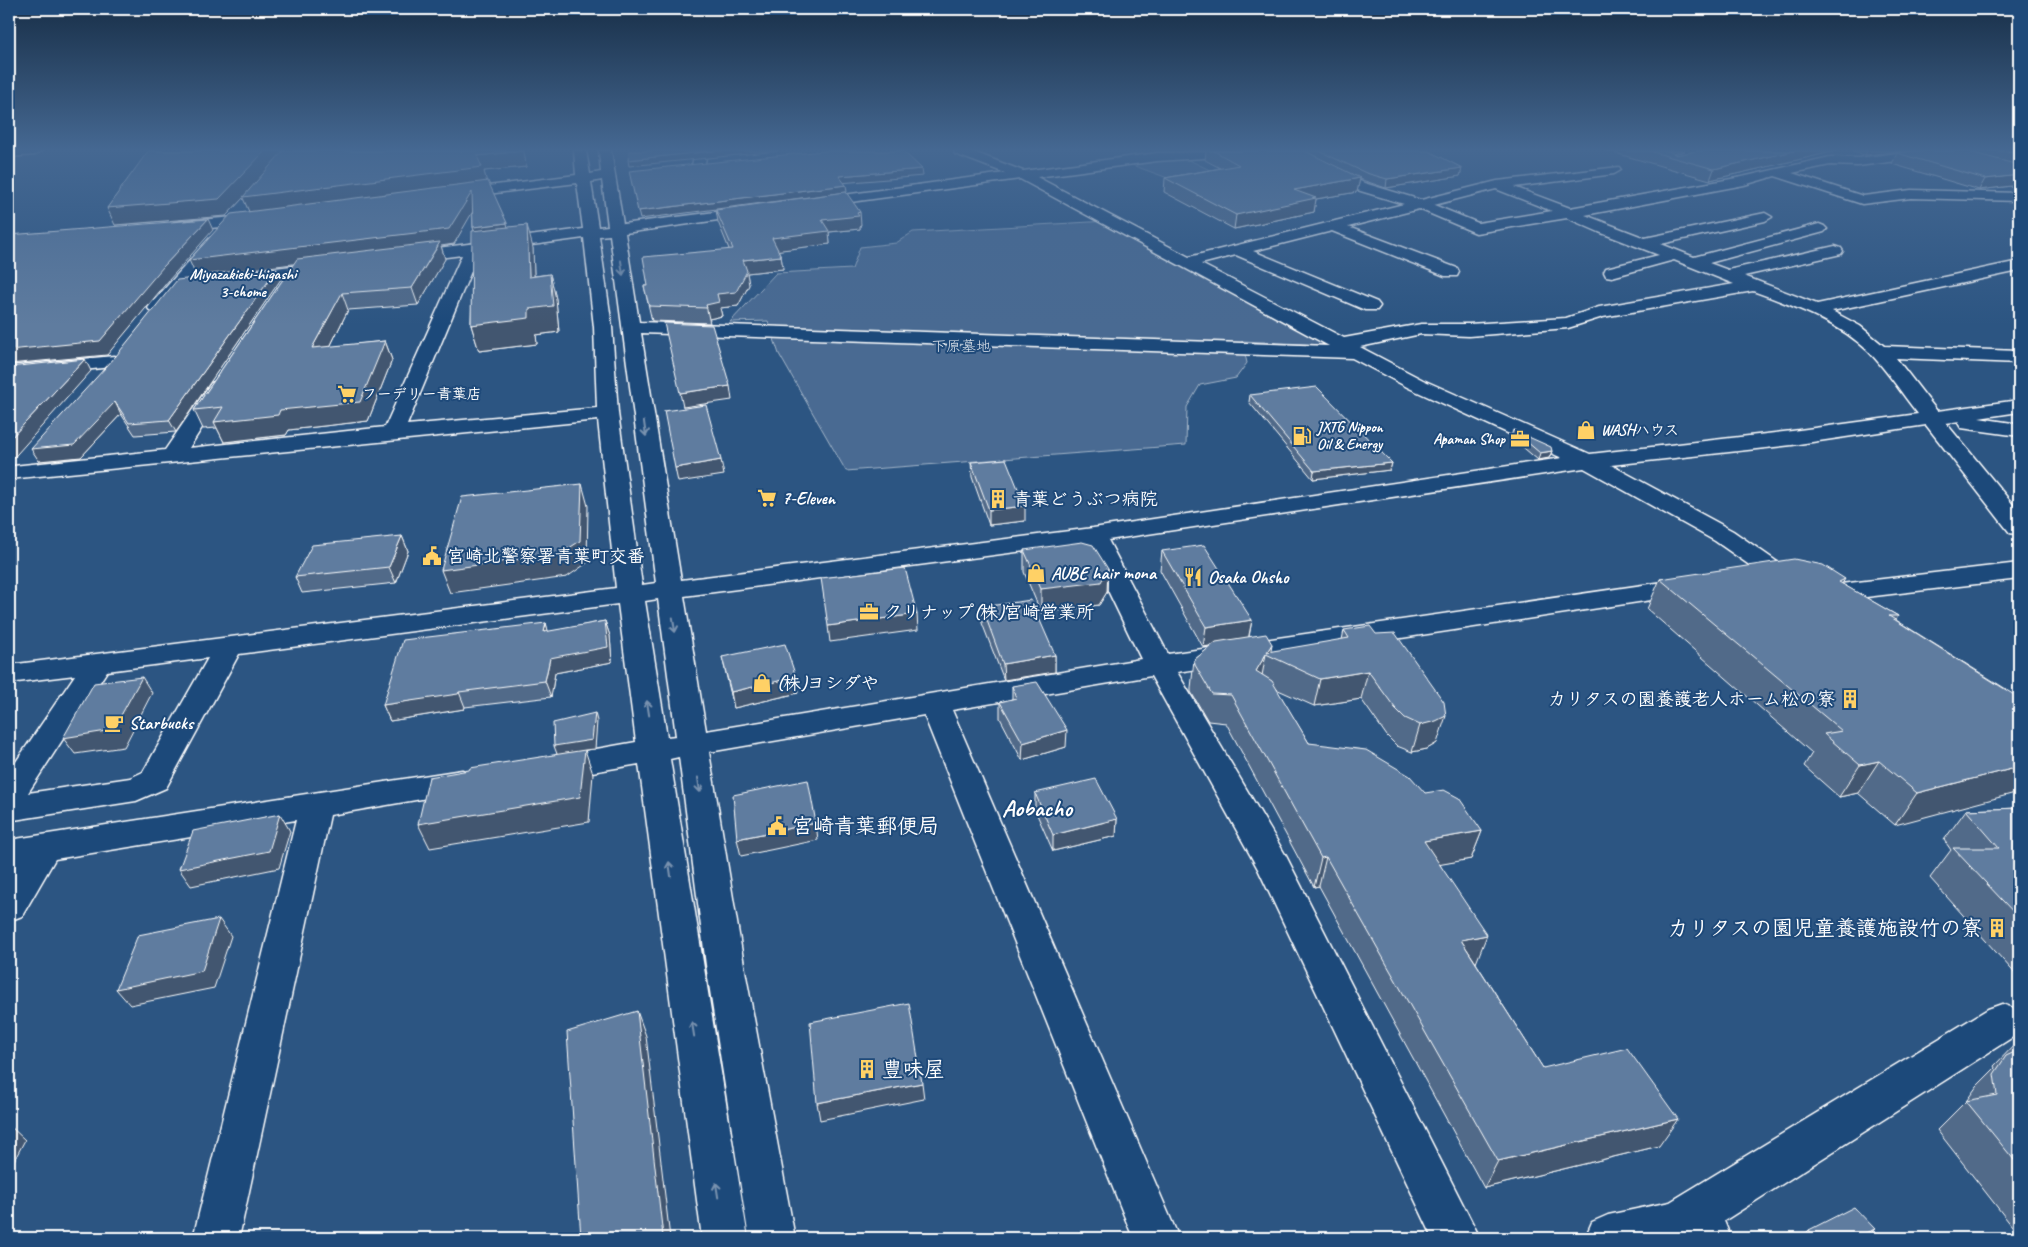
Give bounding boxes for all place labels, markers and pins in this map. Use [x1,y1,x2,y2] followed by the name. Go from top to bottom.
[336,383,358,405] supermarket icon: フーデリー青葉店
[362,385,482,404] place label: フーデリー青葉店
[1316,418,1384,454] place label: JXTG Nippon Oil & Energy
[1575,419,1597,441] shop icon: WASHハウス
[1601,421,1679,440] place label: WASHハウス
[1291,425,1313,447] fuel station icon: JXTG Nippon Oil & Energy
[1509,428,1531,450] office icon: Apaman Shop
[1433,430,1506,449] place label: Apaman Shop
[756,487,778,509] supermarket icon: 7-Eleven
[782,487,837,509] place label: 7-Eleven
[987,488,1009,510] building icon: 青葉どうぶつ病院
[1013,488,1158,510] place label: 青葉どうぶつ病院
[421,545,443,567] public building icon: 宮崎北警察署青葉町交番
[447,545,645,567] place label: 宮崎北警察署青葉町交番
[1025,562,1047,584] shop icon: AUBE hair mona
[1051,562,1158,584] place label: AUBE hair mona
[1182,566,1204,588] restaurant icon: Osaka Ohsho
[1208,566,1290,588] place label: Osaka Ohsho
[858,601,880,623] office icon: クリナップ(株)宮崎営業所
[884,601,1094,623] place label: クリナップ(株)宮崎営業所
[751,672,773,694] shop icon: (株)ヨシダや
[777,672,879,694] place label: (株)ヨシダや
[1548,688,1835,710] place label: カリタスの園養護老人ホーム松の寮
[1839,688,1861,710] building icon: カリタスの園養護老人ホーム松の寮
[103,712,125,734] cafe icon: Starbucks
[129,712,195,734] place label: Starbucks
[792,813,939,839] place label: 宮崎青葉郵便局
[766,815,788,837] public building icon: 宮崎青葉郵便局
[1667,915,1982,941] place label: カリタスの園児童養護施設竹の寮
[1986,917,2008,939] building icon: カリタスの園児童養護施設竹の寮
[882,1056,945,1082] place label: 豊味屋
[856,1058,878,1080] building icon: 豊味屋

